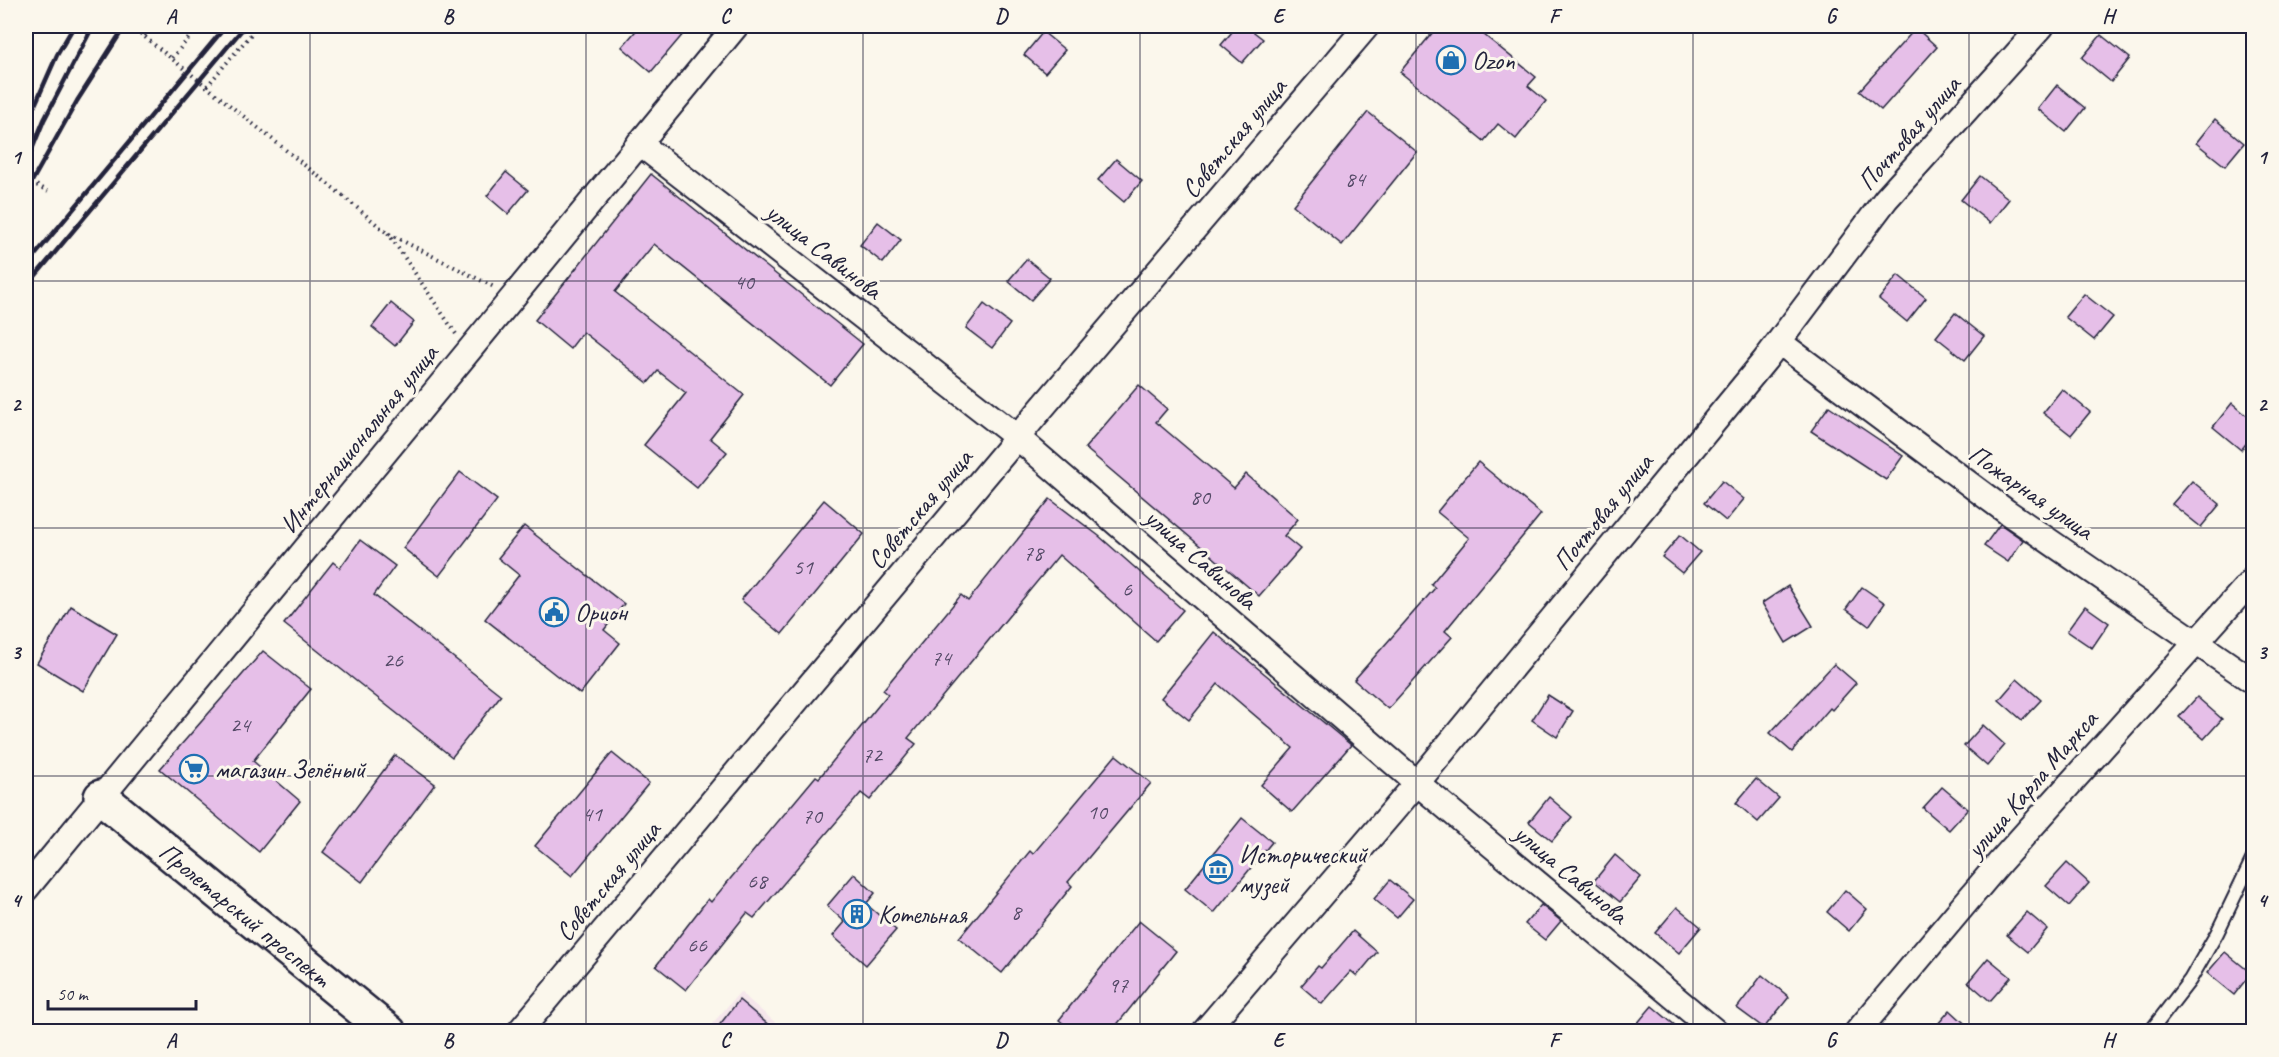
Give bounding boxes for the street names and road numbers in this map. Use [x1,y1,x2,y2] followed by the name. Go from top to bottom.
[1850,68,1969,197] street label: Почтовая улица
[1174,70,1295,205] street label: Советская улица
[758,194,890,308] street label: улица Савинова
[273,336,446,540] street label: Интернациональная улица
[1962,437,2101,548] street label: Пожарная улица
[860,441,981,576] street label: Советская улица
[1546,445,1661,577] street label: Почтовая улица
[1136,500,1265,618] street label: улица Савинова
[1958,702,2106,866] street label: улица Карла Маркса
[548,813,669,948] street label: Советская улица
[1506,816,1636,932] street label: улица Савинова
[152,835,339,995] street label: Пролетарский проспект

